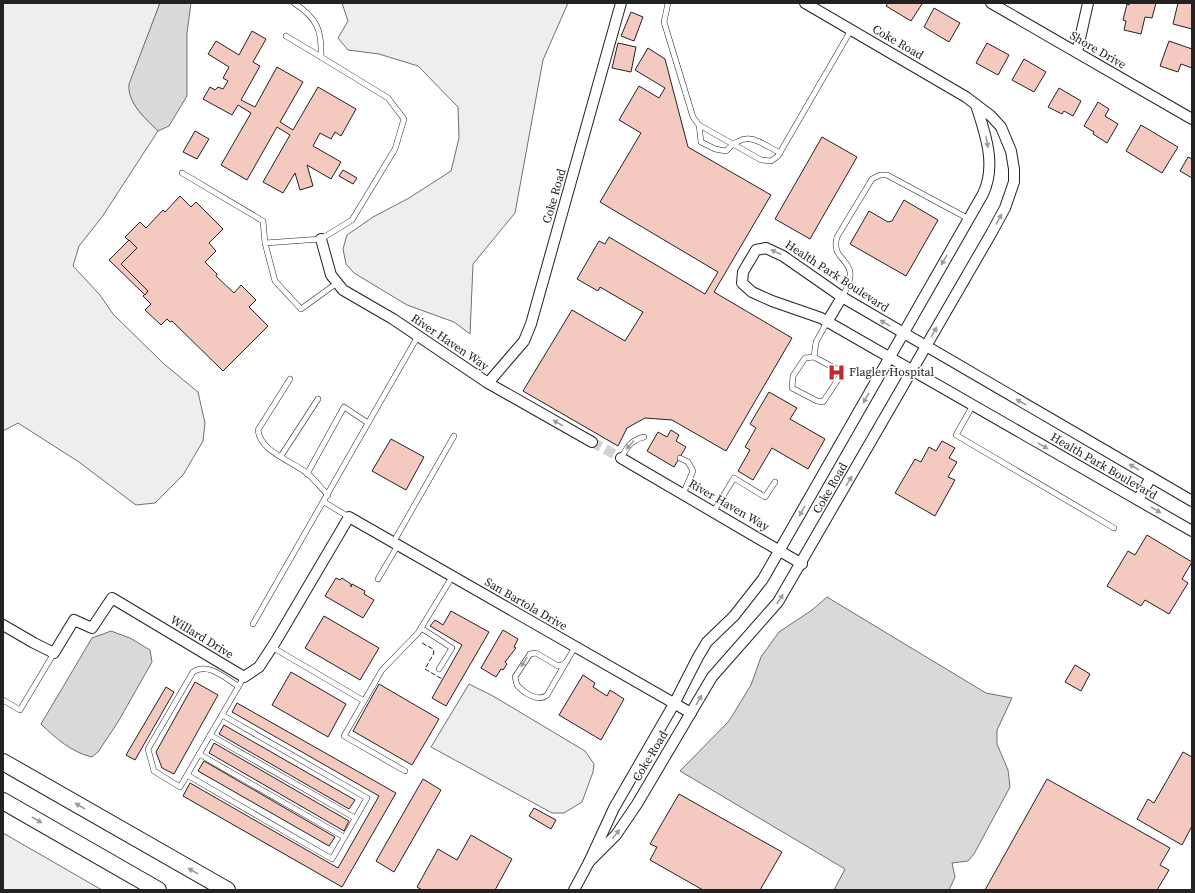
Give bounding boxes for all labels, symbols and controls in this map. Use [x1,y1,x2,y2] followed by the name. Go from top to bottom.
[870,21,927,63] street label: Coke Road
[1067,27,1129,73] street label: Shore Drive
[984,136,990,148] one-way arrow
[539,166,570,225] street label: Coke Road
[996,213,1003,225] one-way arrow
[782,236,892,316] street label: Health Park Boulevard
[769,249,781,255] one-way arrow
[941,255,948,266] one-way arrow
[408,310,493,374] street label: River Haven Way
[879,319,891,326] one-way arrow
[931,326,938,338] one-way arrow
[826,362,846,382] hospital icon: Flagler Hospital
[849,364,935,380] place label: Flagler Hospital
[862,392,869,404] one-way arrow
[1015,399,1027,406] one-way arrow
[552,420,564,427] one-way arrow
[1048,429,1160,503] street label: Health Park Boulevard
[626,440,635,449] one-way arrow
[1038,442,1049,449] one-way arrow
[809,459,851,516] street label: Coke Road
[1128,464,1140,471] one-way arrow
[686,475,773,535] street label: River Haven Way
[845,475,852,487] one-way arrow
[798,505,805,516] one-way arrow
[1150,507,1162,514] one-way arrow
[482,574,570,634] street label: San Bartola Drive
[776,594,784,604] one-way arrow
[167,612,237,662] street label: Willard Drive
[520,657,528,667] one-way arrow
[695,694,702,706] one-way arrow
[629,728,671,784] street label: Coke Road
[74,802,86,809] one-way arrow
[31,817,43,824] one-way arrow
[611,829,620,840] one-way arrow
[187,867,199,874] one-way arrow

